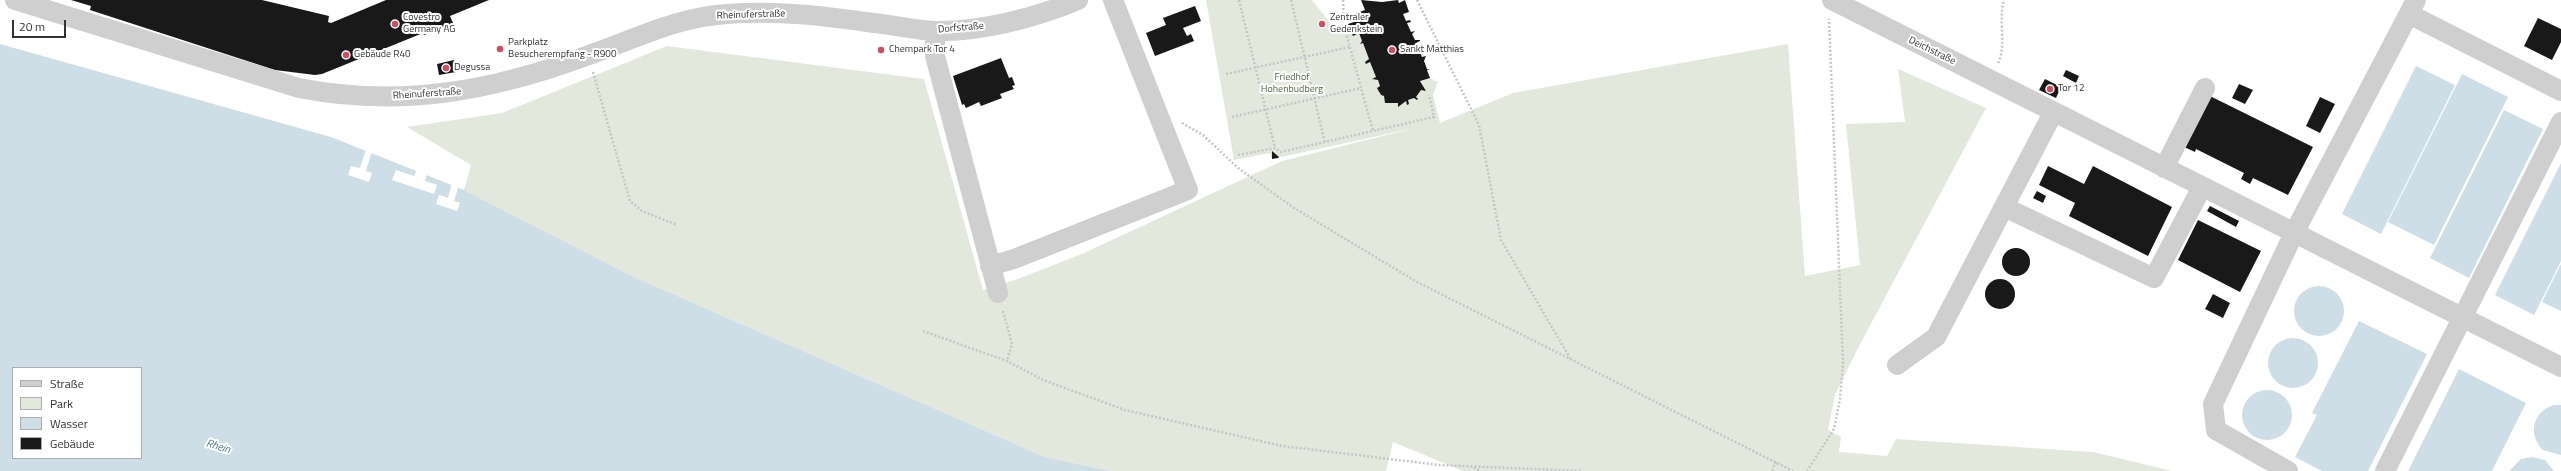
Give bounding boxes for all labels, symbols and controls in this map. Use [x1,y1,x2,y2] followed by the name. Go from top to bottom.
[717,8,785,22] street label: Rheinuferstraße
[14,12,68,38] scale bar
[403,12,455,36] place label: Covestro Germany AG
[1330,12,1382,36] place label: Zentraler Gedenkstein
[19,17,45,36] text: 20 m
[390,19,400,29] marker: Covestro Germany AG
[1317,19,1327,29] marker: Zentraler Gedenkstein
[938,20,984,36] street label: Dorfstraße
[1907,34,1957,68] street label: Deichstraße
[508,37,617,60] place label: Parkplatz Besucherempfang - R900
[495,44,505,54] marker: Parkplatz Besucherempfang - R900
[889,44,955,56] place label: Chempark Tor 4
[1400,44,1464,56] place label: Sankt Matthias
[876,45,886,55] marker: Chempark Tor 4
[1387,45,1397,55] marker: Sankt Matthias
[354,49,411,61] place label: Gebäude R40
[341,50,351,60] marker: Gebäude R40
[454,62,490,74] place label: Degussa
[441,63,451,73] marker: Degussa
[1261,72,1323,96] park label: Friedhof Hohenbudberg
[2058,83,2084,95] place label: Tor 12
[2045,84,2055,94] marker: Tor 12
[392,86,462,102] street label: Rheinuferstraße
[12,367,142,459] legend
[50,374,84,393] text: Straße
[50,394,73,413] text: Park
[50,414,88,433] text: Wasser
[50,434,95,453] text: Gebäude
[204,437,232,457] water label: Rhein

